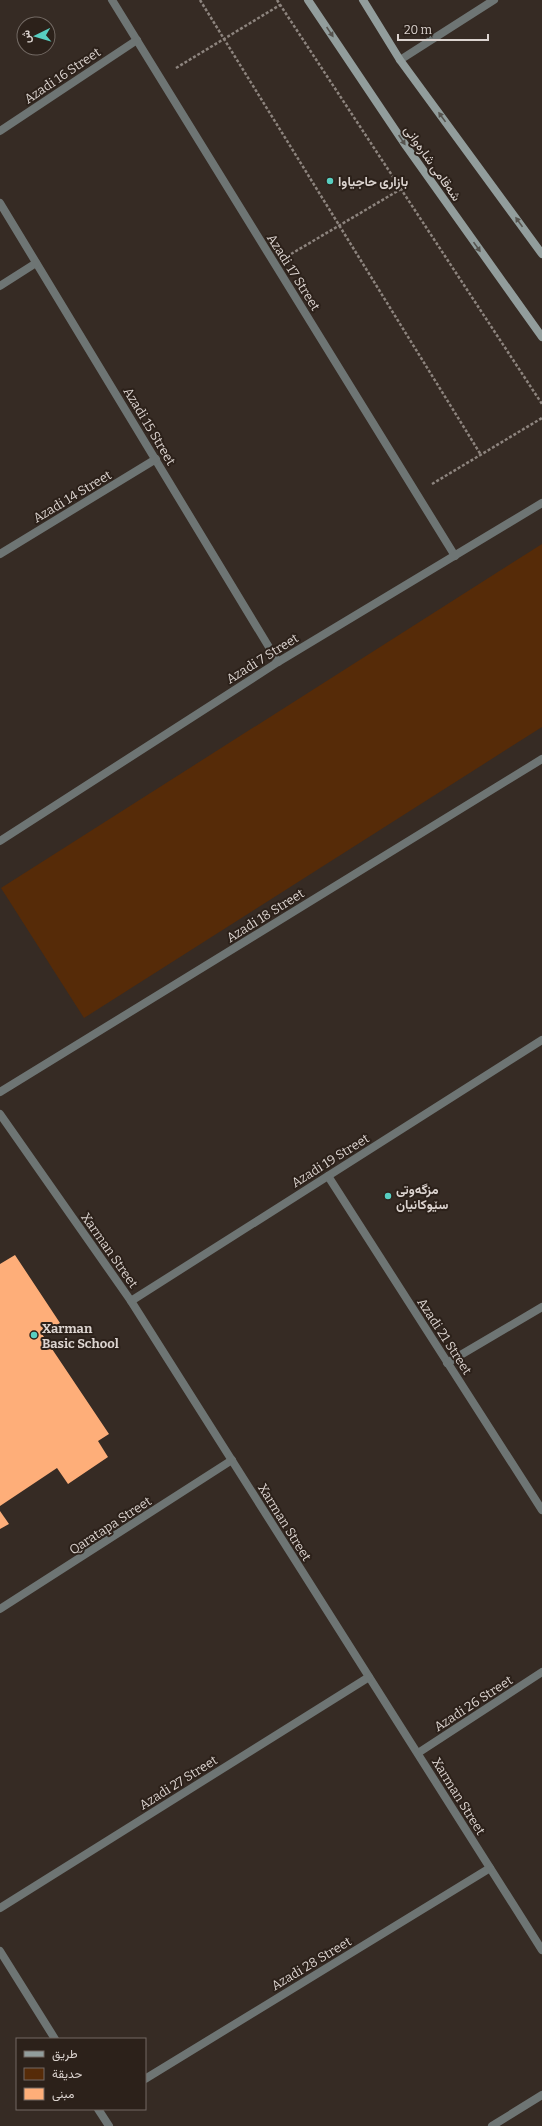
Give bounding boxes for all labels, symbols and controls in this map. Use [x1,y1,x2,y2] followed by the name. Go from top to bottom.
[16,16,56,56] north arrow
[398,16,488,42] scale bar
[404,23,433,37] text: 20 m
[326,27,334,38] one-way arrow
[19,30,34,44] text: ش
[21,44,103,106] street label: Azadi 16 Street
[438,112,446,123] one-way arrow
[400,123,464,204] street label: شەقامی شارەوانی
[399,135,406,146] one-way arrow
[338,174,408,190] place label: بازاری حاجیاوا
[325,176,335,186] marker: بازاری حاجیاوا
[515,217,523,228] one-way arrow
[264,231,323,314] street label: Azadi 17 Street
[473,241,481,252] one-way arrow
[120,385,179,468] street label: Azadi 15 Street
[30,467,114,526] street label: Azadi 14 Street
[223,630,301,687] street label: Azadi 7 Street
[224,885,307,945] street label: Azadi 18 Street
[289,1130,372,1190] street label: Azadi 19 Street
[396,1182,448,1213] place label: مزگەوتی سێوکانیان
[383,1191,393,1201] marker: مزگەوتی سێوکانیان
[78,1210,141,1291] street label: Xarman Street
[414,1295,475,1378] street label: Azadi 21 Street
[42,1321,119,1351] place label: Xarman Basic School
[29,1330,39,1340] marker: Xarman Basic School
[255,1481,314,1564] street label: Xarman Street
[66,1493,154,1558] street label: Qaratapa Street
[431,1672,516,1734] street label: Azadi 26 Street
[136,1752,220,1812] street label: Azadi 27 Street
[429,1755,488,1838] street label: Xarman Street
[269,1934,354,1993] street label: Azadi 28 Street
[16,2038,146,2110] legend
[52,2047,78,2062] text: طريق
[52,2067,82,2081] text: حديقة
[52,2087,74,2102] text: مبنى

